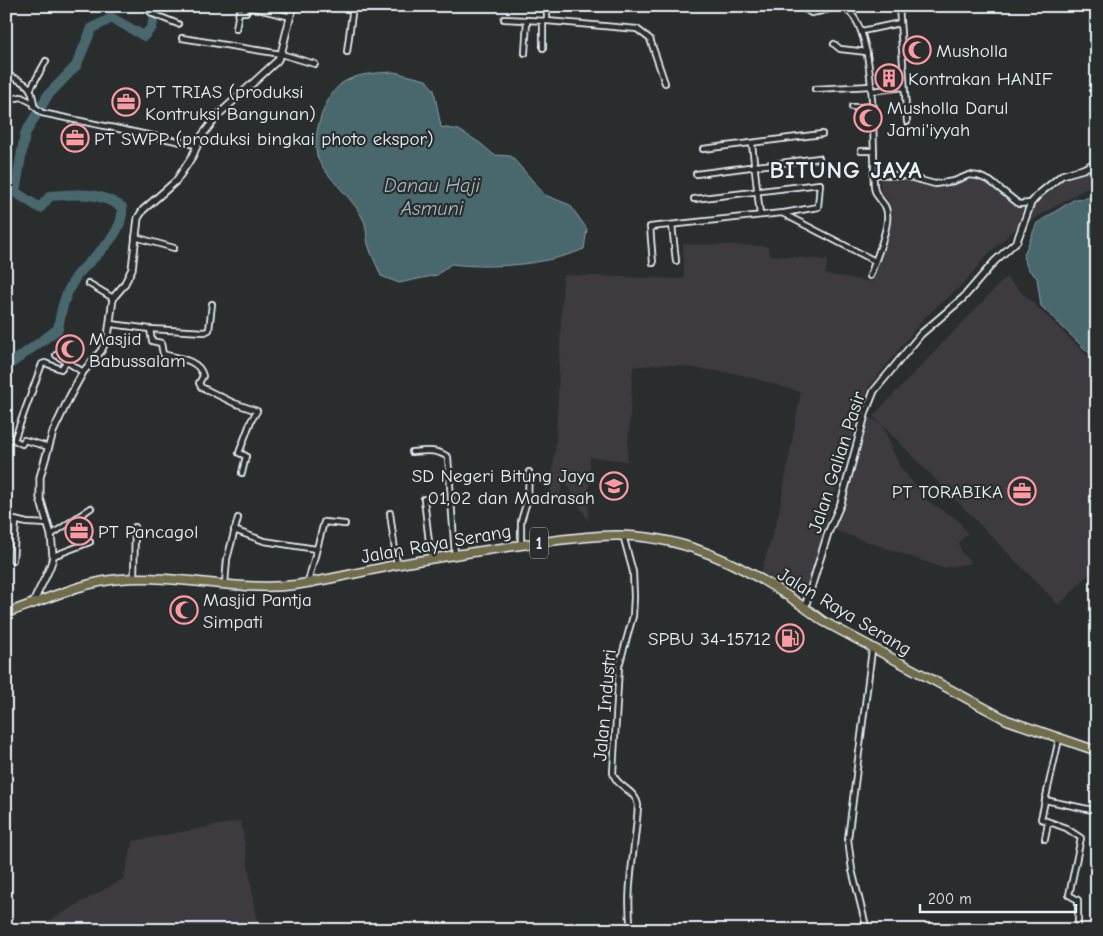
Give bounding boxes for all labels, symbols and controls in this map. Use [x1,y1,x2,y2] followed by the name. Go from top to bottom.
[902,35,932,65] mosque icon: Musholla
[936,40,1008,62] place label: Musholla
[874,63,904,93] building icon: Kontrakan HANIF
[908,68,1053,90] place label: Kontrakan HANIF
[145,81,316,125] place label: PT TRIAS (produksi Kontruksi Bangunan)
[111,87,141,117] office icon: PT TRIAS (produksi Kontruksi Bangunan)
[887,97,1008,141] place label: Musholla Darul Jami'iyyah
[853,103,883,133] mosque icon: Musholla Darul Jami'iyyah
[60,123,90,153] office icon: PT SWPP (produksi bingkai photo ekspor)
[94,128,434,150] place label: PT SWPP (produksi bingkai photo ekspor)
[769,156,923,184] district label: BITUNG JAYA
[384,174,480,220] water label: Danau Haji Asmuni
[89,328,186,372] place label: Masjid Babussalam
[55,334,85,364] mosque icon: Masjid Babussalam
[804,388,870,536] street label: Jalan Galian Pasir
[412,465,595,509] place label: SD Negeri Bitung Jaya 01,02 dan Madrasah
[599,471,629,501] school or university icon: SD Negeri Bitung Jaya 01,02 dan Madrasah
[1007,476,1037,506] office icon: PT TORABIKA
[892,481,1003,503] place label: PT TORABIKA
[64,516,94,546] office icon: PT Pancagol
[359,520,513,568] street label: Jalan Raya Serang
[98,521,198,543] place label: PT Pancagol
[530,528,548,558] road number: 1
[774,563,915,660] street label: Jalan Raya Serang
[203,589,312,633] place label: Masjid Pantja Simpati
[169,595,199,625] mosque icon: Masjid Pantja Simpati
[775,623,805,653] fuel station icon: SPBU 34-15712
[648,628,771,650] place label: SPBU 34-15712
[589,648,621,762] street label: Jalan Industri
[920,881,1077,913] scale bar
[928,890,972,908] text: 200 m

